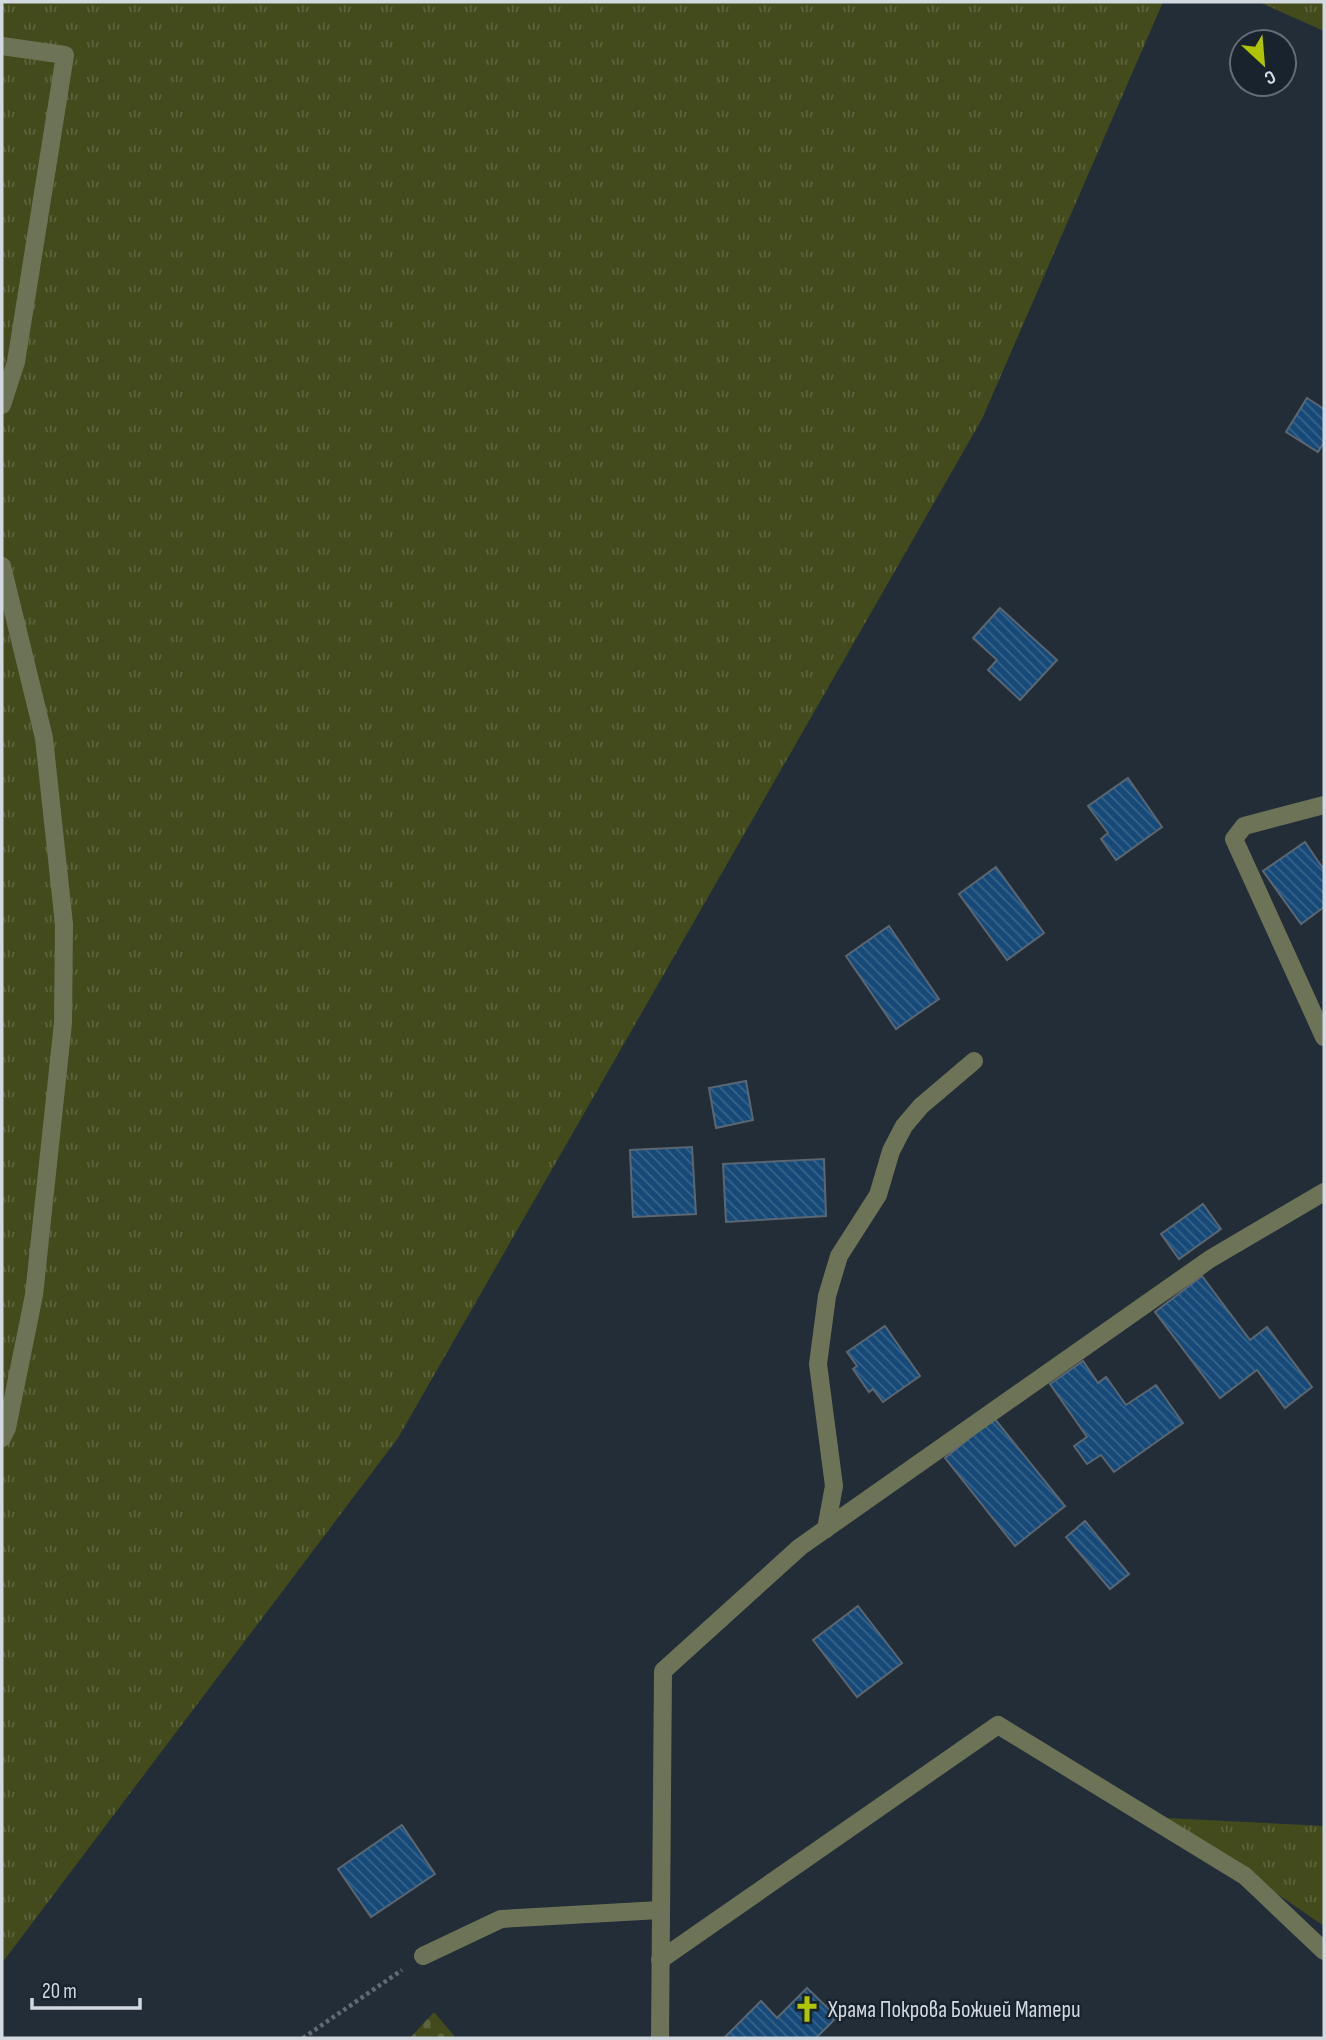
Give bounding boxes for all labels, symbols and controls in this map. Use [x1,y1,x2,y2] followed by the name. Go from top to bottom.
[1228,28,1298,98] north arrow
[1260,64,1279,90] text: С
[32,1966,140,2010] scale bar
[42,1979,77,2004] text: 20 m
[792,1994,822,2024] church icon: Храма Покрова Божией Матери
[827,1996,1081,2024] place label: Храма Покрова Божией Матери

